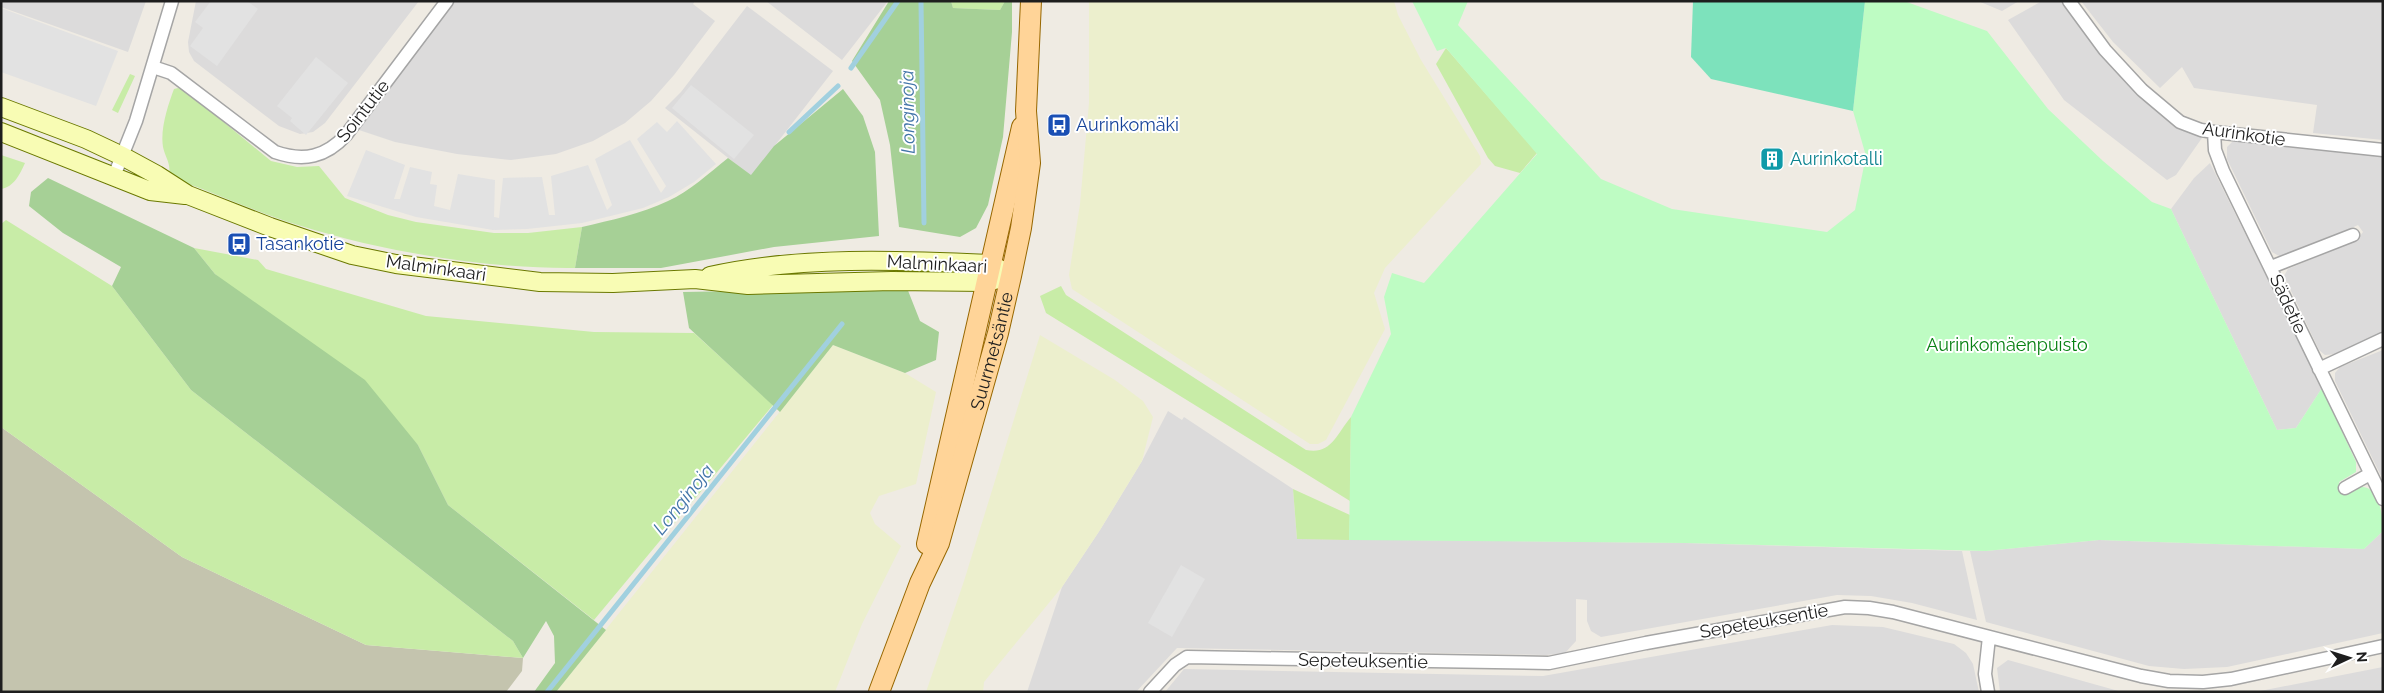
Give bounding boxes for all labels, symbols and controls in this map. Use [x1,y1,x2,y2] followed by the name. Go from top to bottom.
[895,70,919,154] water label: Longinoja
[332,75,394,146] street label: Sointutie
[1046,112,1072,138] bus stop icon: Aurinkomäki
[1076,114,1179,135] place label: Aurinkomäki
[2201,117,2287,150] street label: Aurinkotie
[1759,146,1785,172] building icon: Aurinkotalli
[1790,148,1883,169] place label: Aurinkotalli
[226,231,252,257] bus stop icon: Tasankotie
[256,233,344,254] place label: Tasankotie
[385,250,487,285] street label: Malminkaari
[886,250,988,277] street label: Malminkaari
[2266,271,2311,337] street label: Sädetie
[966,289,1017,412] street label: Suurmetsäntie
[1926,334,2088,355] park label: Aurinkomäenpuisto
[648,459,718,539] water label: Longinoja
[1698,599,1830,642] street label: Sepeteuksentie
[2324,633,2374,683] north arrow
[1298,649,1429,672] street label: Sepeteuksentie
[2354,651,2370,663] text: N

